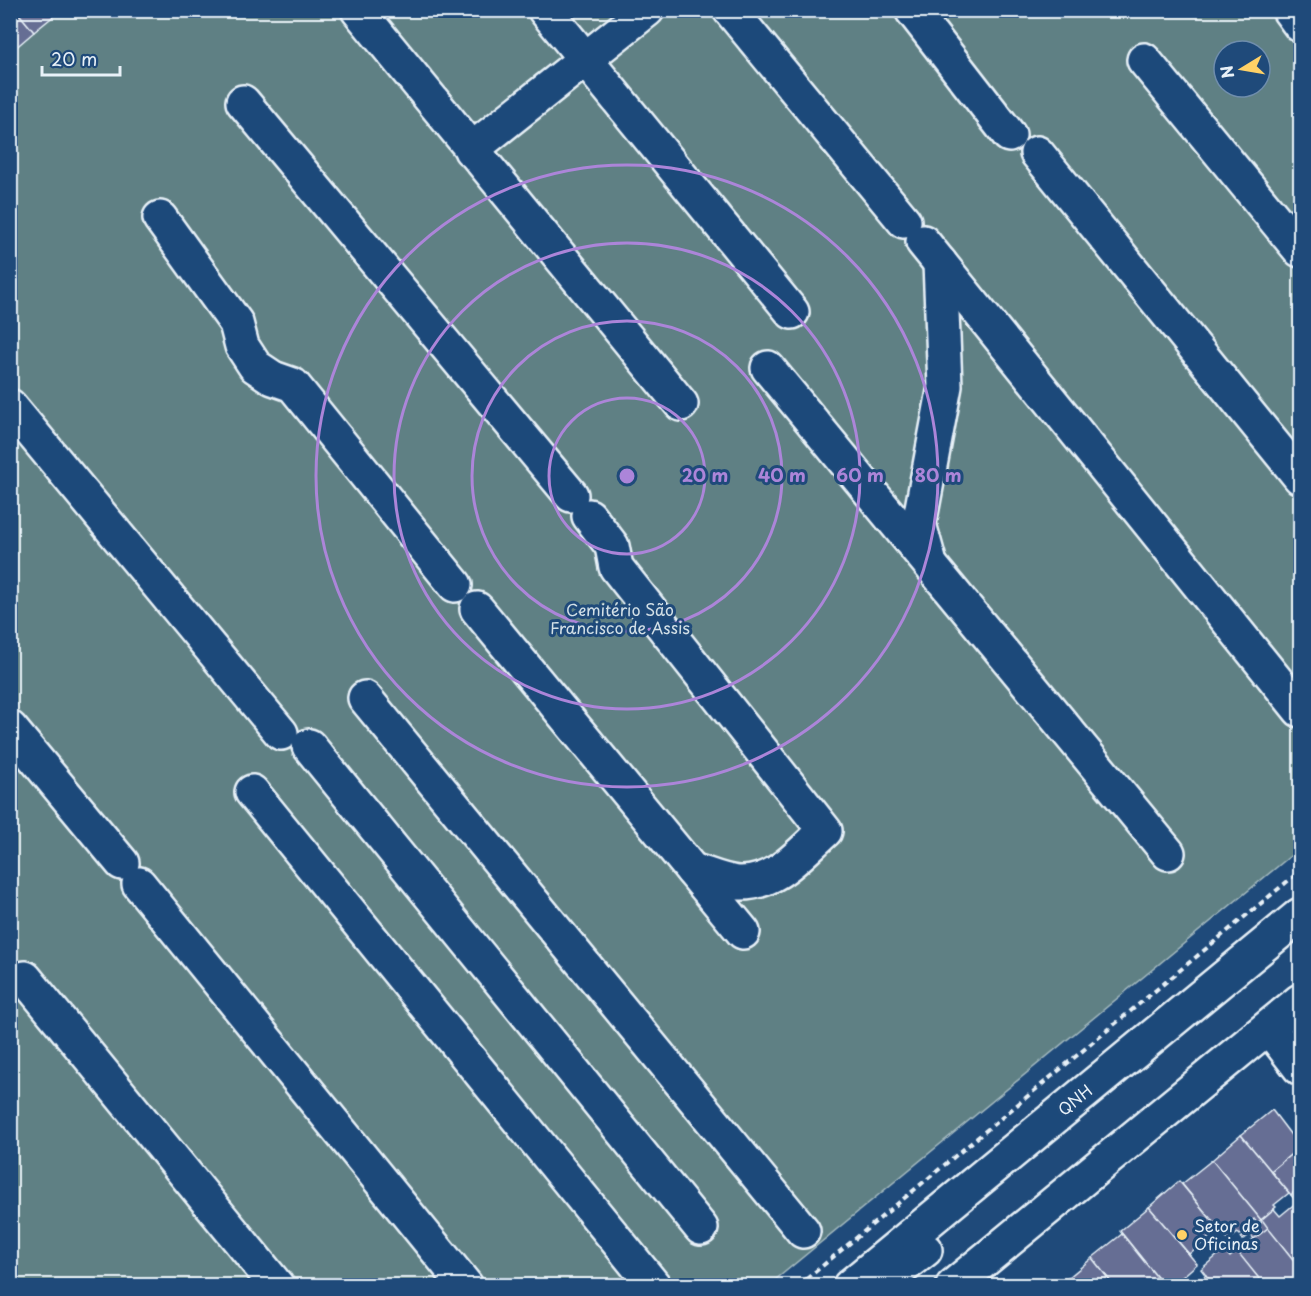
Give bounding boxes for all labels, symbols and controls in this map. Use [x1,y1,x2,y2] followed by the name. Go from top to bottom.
[42,39,120,77] scale bar
[1212,39,1272,99] north arrow
[51,45,97,72] text: 20 m
[1213,64,1239,81] text: N
[682,461,728,488] text: 20 m
[758,461,806,488] text: 40 m
[836,461,884,488] text: 60 m
[914,461,962,488] text: 80 m
[617,466,637,486] centre of rings
[550,597,690,639] park label: Cemitério São Francisco de Assis
[1052,1078,1097,1121] street label: QNH
[1194,1213,1260,1255] place label: Setor de Oficinas
[1175,1228,1189,1242] marker: Setor de Oficinas

